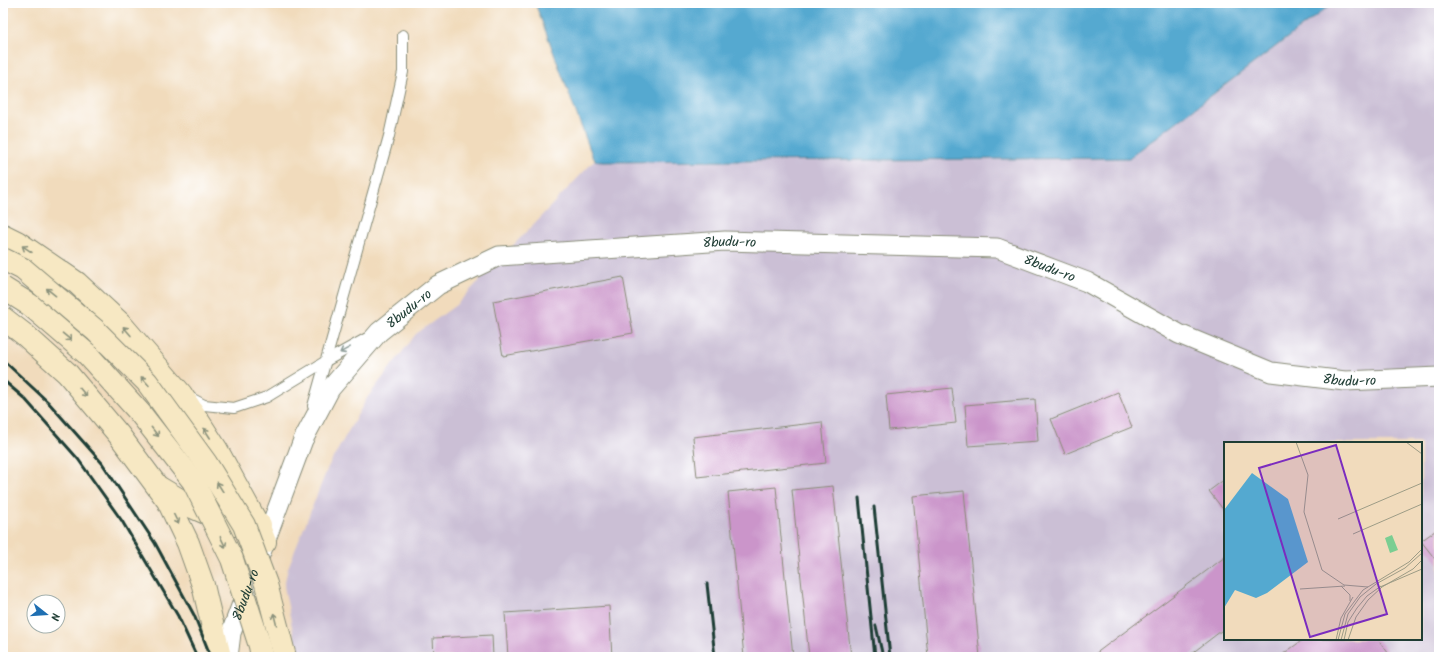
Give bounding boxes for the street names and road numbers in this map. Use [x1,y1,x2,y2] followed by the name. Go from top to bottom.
[702,231,757,254] street label: 8budu-ro
[1020,249,1078,289] street label: 8budu-ro
[381,284,437,334] street label: 8budu-ro
[1321,368,1377,393] street label: 8budu-ro
[227,566,266,624] street label: 8budu-ro

